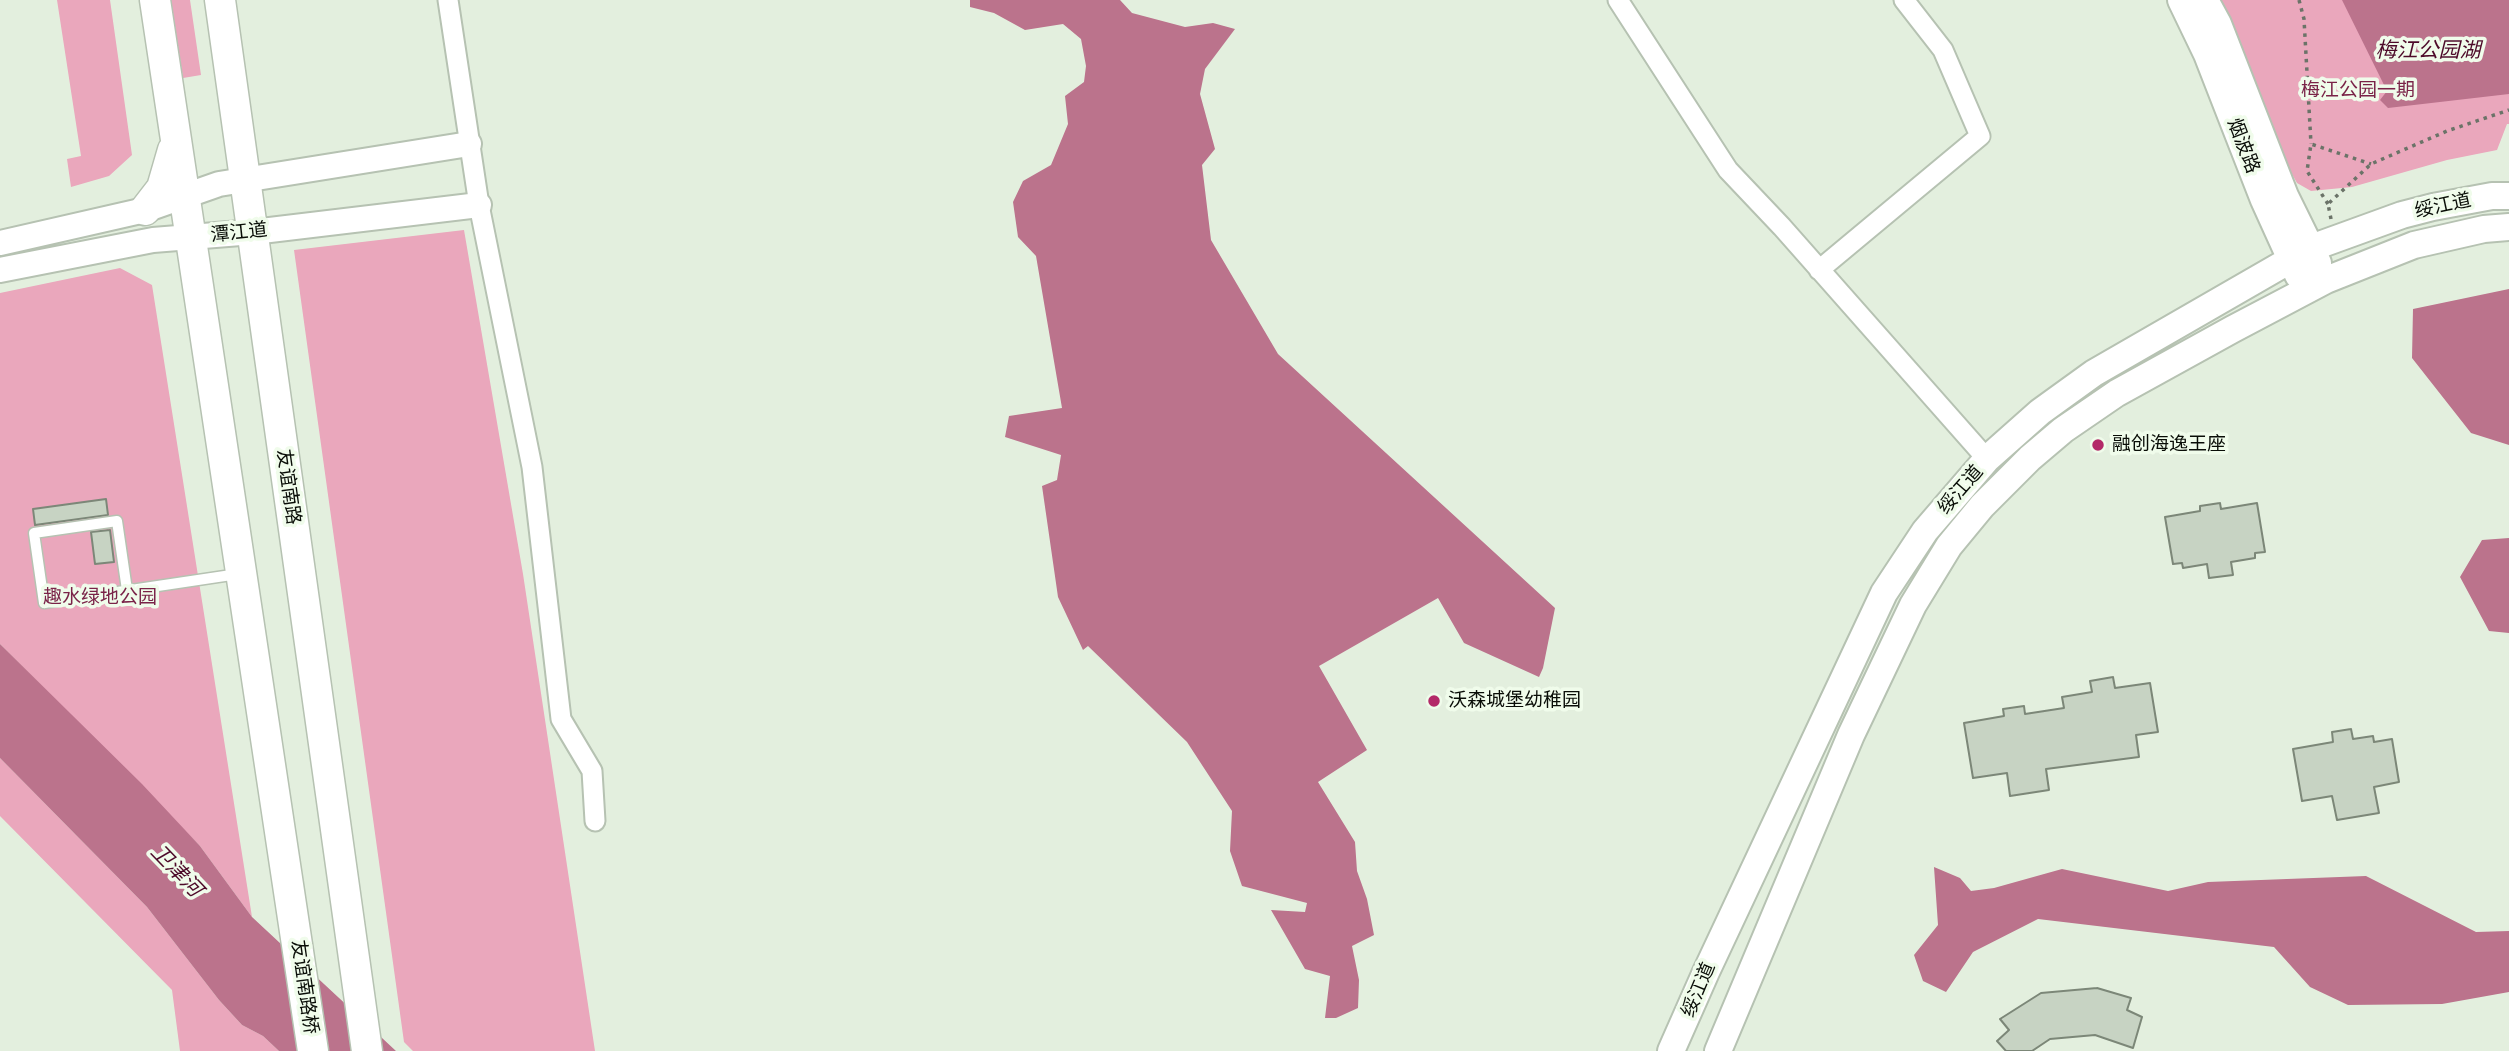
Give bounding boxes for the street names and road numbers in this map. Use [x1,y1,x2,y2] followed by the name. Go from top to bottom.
[2222,115,2264,177] street label: 烟波路
[2413,189,2473,223] street label: 绥江道
[209,219,269,247] street label: 潭江道
[271,448,305,526] street label: 友谊南路
[1934,461,1988,519] street label: 绥江道
[286,938,322,1036] street label: 友谊南路桥
[1677,959,1721,1021] street label: 绥江道

